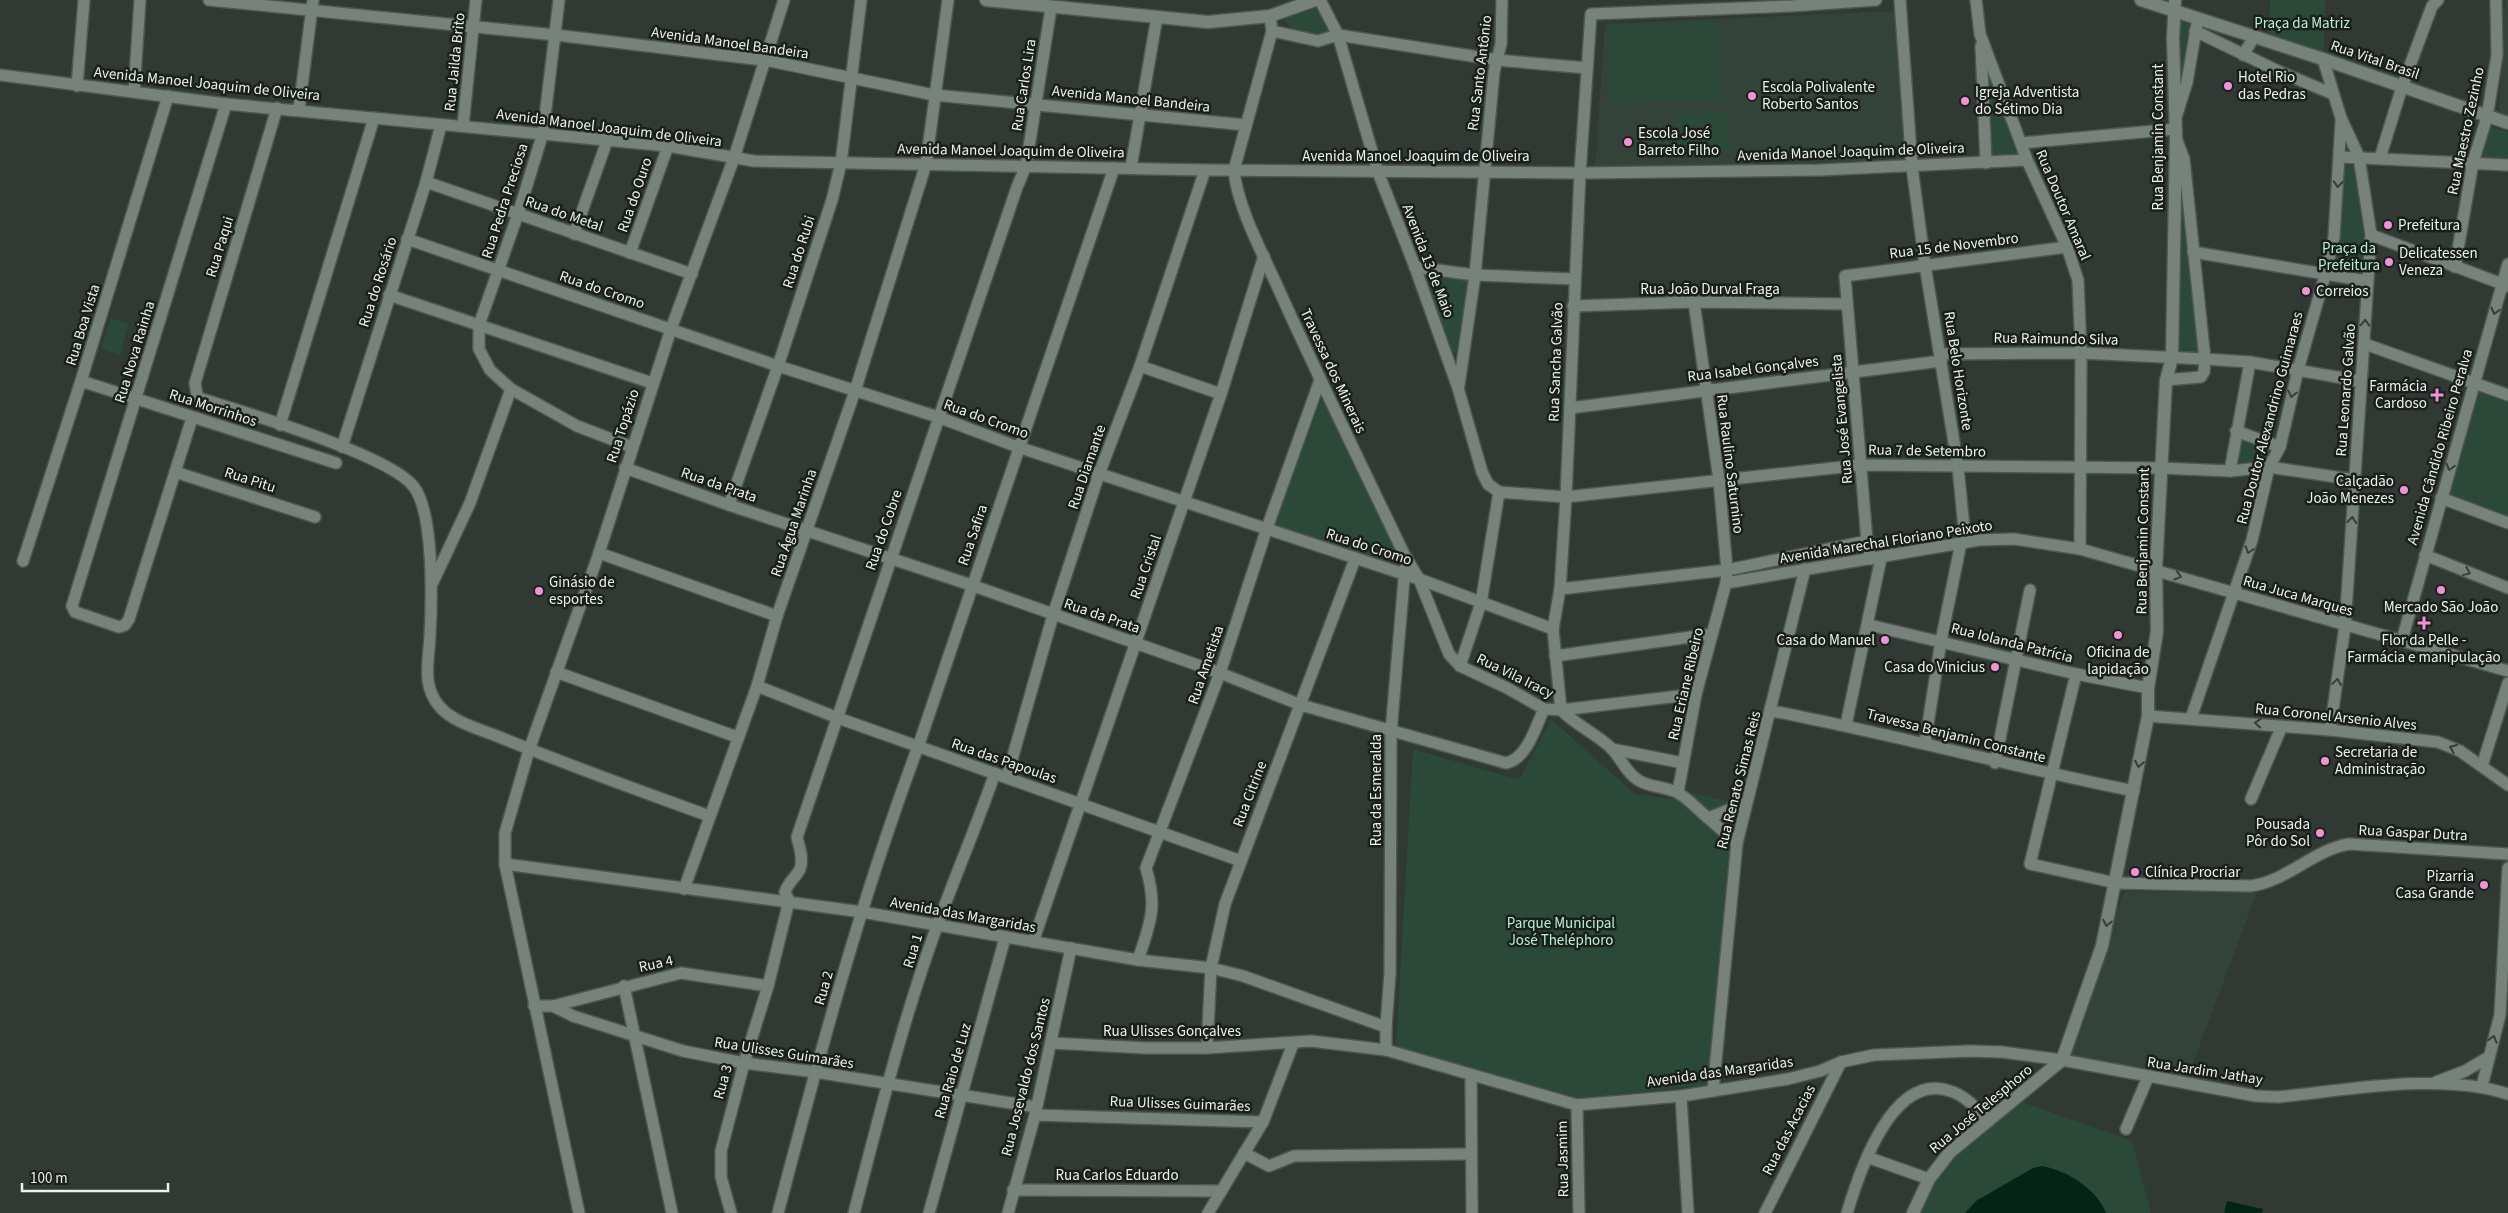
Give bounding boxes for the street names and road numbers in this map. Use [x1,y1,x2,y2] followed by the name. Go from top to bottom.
[439,12,471,112] street label: Rua Jailda Brito
[1462,14,1498,132] street label: Rua Santo Antônio
[650,22,810,64] street label: Avenida Manoel Bandeira
[2328,35,2422,85] street label: Rua Vital Brasil
[1006,37,1042,133] street label: Rua Carlos Lira
[93,62,321,106] street label: Avenida Manoel Joaquim de Oliveira
[2148,64,2169,210] street label: Rua Benjamin Constant
[2442,65,2490,197] street label: Rua Maestro Zezinho
[1051,80,1211,118] street label: Avenida Manoel Bandeira
[495,104,723,152] street label: Avenida Manoel Joaquim de Oliveira
[1737,138,1965,166] street label: Avenida Manoel Joaquim de Oliveira
[897,139,1125,163] street label: Avenida Manoel Joaquim de Oliveira
[476,141,534,261] street label: Rua Pedra Preciosa
[1302,146,1530,167] street label: Avenida Manoel Joaquim de Oliveira
[2030,146,2096,264] street label: Rua Doutor Amaral
[612,155,658,235] street label: Rua do Ouro
[522,191,606,237] street label: Rua do Metal
[1397,201,1459,321] street label: Avenida 13 de Maio
[777,213,821,291] street label: Rua do Rubi
[201,214,239,280] street label: Rua Paqui
[1888,228,2020,264] street label: Rua 15 de Novembro
[353,234,403,330] street label: Rua do Rosário
[556,266,648,314] street label: Rua do Cromo
[1640,279,1780,300] street label: Rua João Durval Fraga
[61,282,105,368] street label: Rua Boa Vista
[109,298,161,406] street label: Rua Nova Rainha
[1543,302,1569,422] street label: Rua Sancha Galvão
[1295,305,1371,437] street label: Travessa dos Minerais
[2231,309,2309,527] street label: Rua Doutor Alexandrino Guimaraes
[1938,310,1978,432] street label: Rua Belo Horizonte
[2331,323,2361,457] street label: Rua Leonardo Galvão
[1993,327,2119,351] street label: Rua Raimundo Silva
[2402,347,2478,547] street label: Avenida Cândido Ribeiro Peralva
[1686,351,1820,387] street label: Rua Isabel Gonçalves
[1826,353,1858,485] street label: Rua José Evangelista
[166,384,260,432] street label: Rua Morrinhos
[601,386,645,466] street label: Rua Topázio
[1711,393,1749,535] street label: Rua Raulino Saturnino
[941,394,1031,444] street label: Rua do Cromo
[1063,422,1111,512] street label: Rua Diamante
[1868,439,1986,463] street label: Rua 7 de Setembro
[222,462,278,498] street label: Rua Pitu
[678,462,760,508] street label: Rua da Prata
[766,466,822,580] street label: Rua Água Marinha
[2131,467,2155,615] street label: Rua Benjamin Constant
[860,487,908,573] street label: Rua do Cobre
[953,502,993,568] street label: Rua Safira
[1778,515,1994,569] street label: Avenida Marechal Floriano Peixoto
[1323,523,1415,571] street label: Rua do Cromo
[1125,532,1167,602] street label: Rua Cristal
[2241,570,2355,622] street label: Rua Juca Marques
[1061,593,1143,639] street label: Rua da Prata
[1949,618,2075,668] street label: Rua Iolanda Patrícia
[1183,623,1229,707] street label: Rua Ametista
[1663,626,1709,742] street label: Rua Eriane Ribeiro
[1473,648,1557,704] street label: Rua Vila Iracy
[2254,698,2418,736] street label: Rua Coronel Arsenio Alves
[1864,704,2048,768] street label: Travessa Benjamin Constante
[1712,709,1766,851] street label: Rua Renato Simas Reis
[949,733,1059,789] street label: Rua das Papoulas
[1366,734,1387,846] street label: Rua da Esmeralda
[1228,758,1272,830] street label: Rua Citrine
[2358,820,2468,846] street label: Rua Gaspar Dutra
[888,892,1038,938] street label: Avenida das Margaridas
[898,931,928,971] street label: Rua 1
[637,950,676,978] street label: Rua 4
[809,968,839,1008] street label: Rua 2
[996,996,1056,1158] street label: Rua Josevaldo dos Santos
[929,1021,977,1121] street label: Rua Raio de Luz
[1103,1021,1241,1042] street label: Rua Ulisses Gonçalves
[713,1032,855,1074] street label: Rua Ulisses Guimarães
[1645,1051,1795,1093] street label: Avenida das Margaridas
[2146,1051,2264,1091] street label: Rua Jardim Jathay
[1925,1059,2037,1159] street label: Rua José Telesphoro
[708,1063,738,1101] street label: Rua 3
[1757,1081,1821,1179] street label: Rua das Acacias
[1109,1091,1251,1117] street label: Rua Ulisses Guimarães
[1552,1120,1574,1198] street label: Rua Jasmim
[1055,1165,1179,1186] street label: Rua Carlos Eduardo

